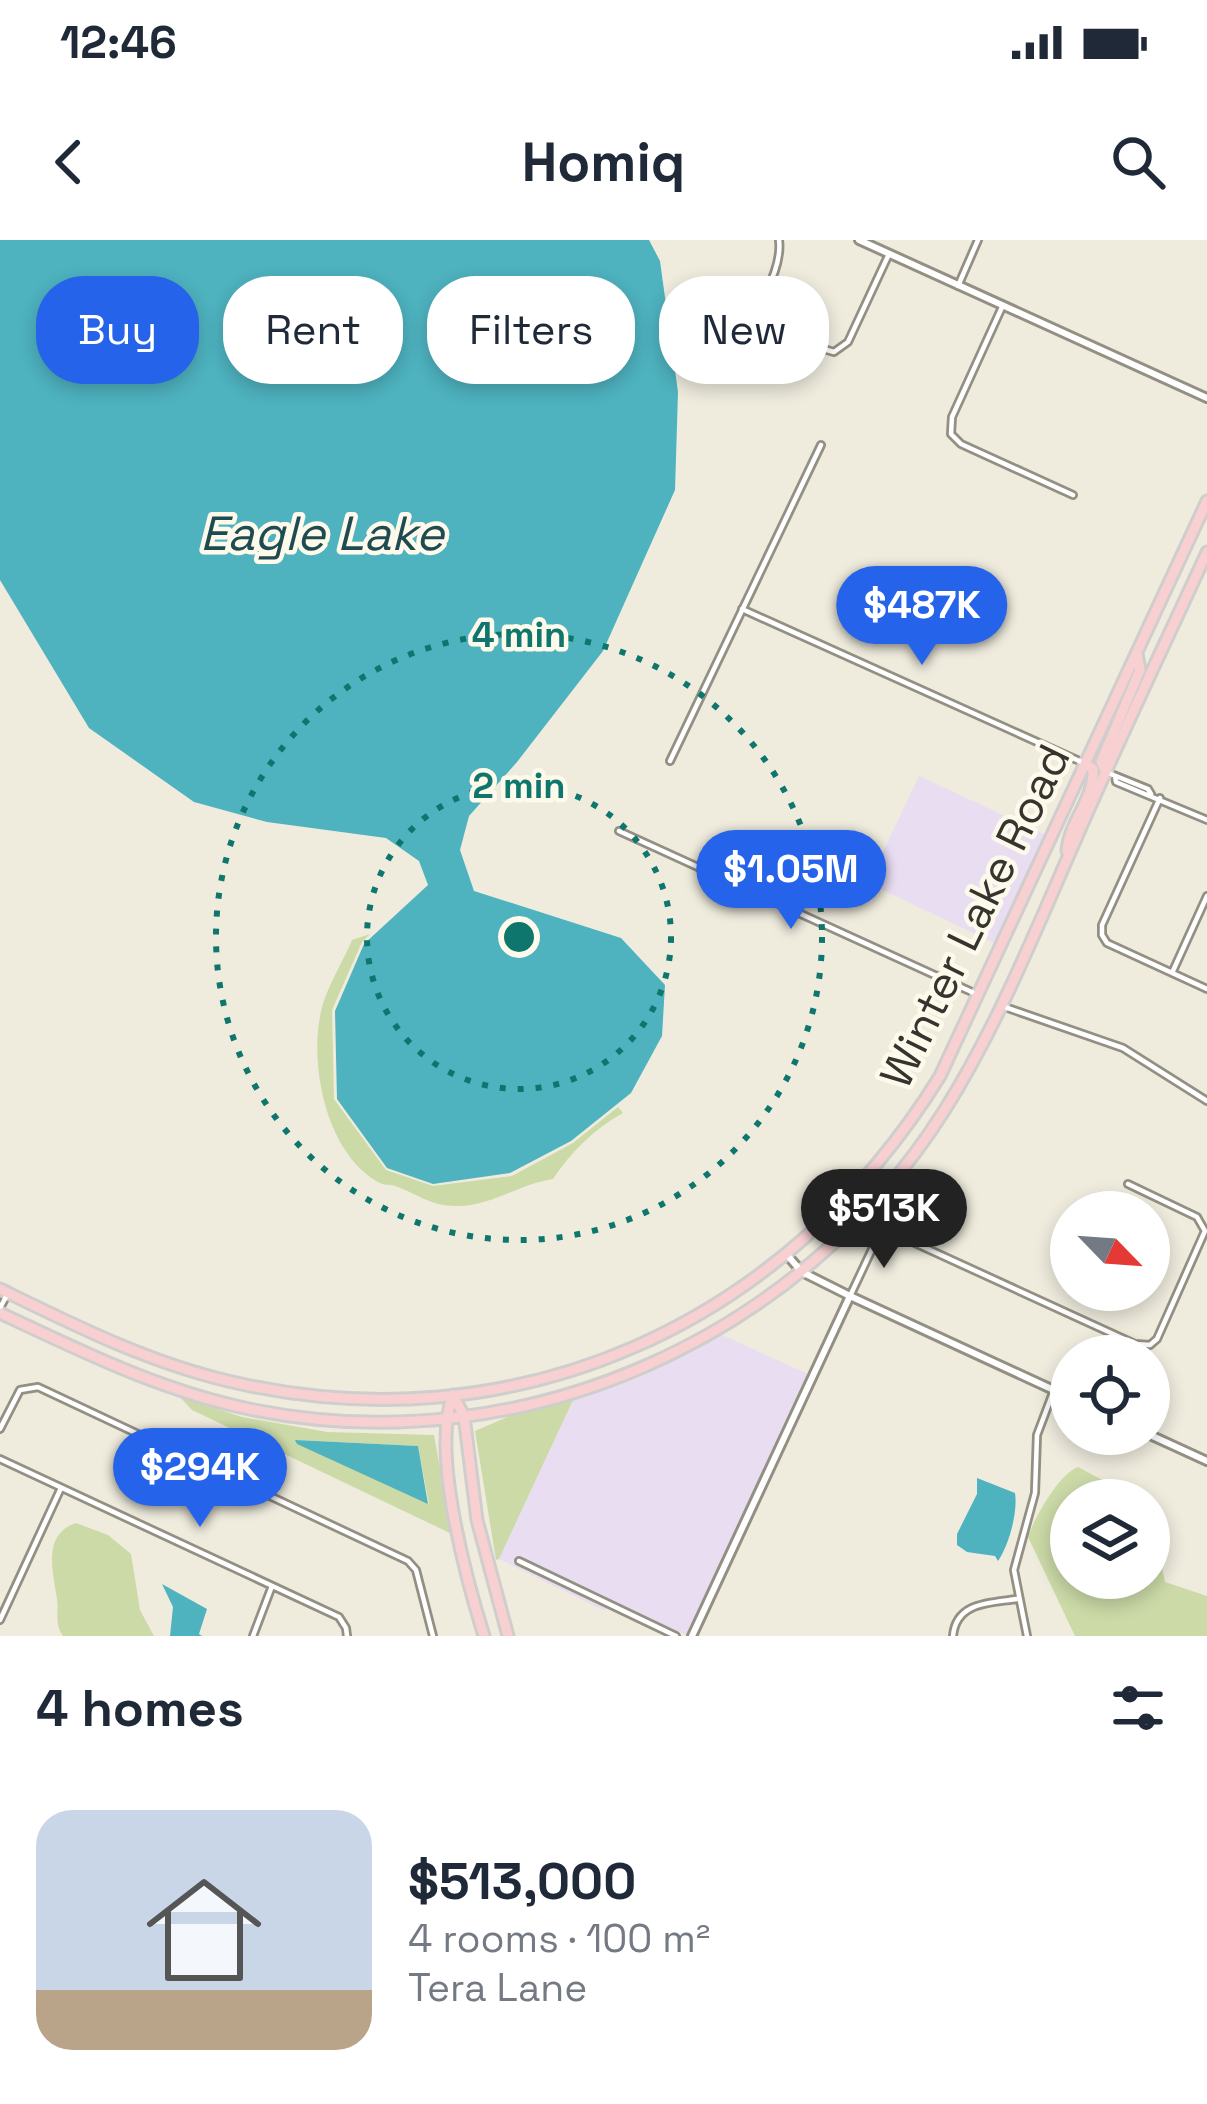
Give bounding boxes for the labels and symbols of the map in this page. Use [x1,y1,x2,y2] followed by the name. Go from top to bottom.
[200,503,446,564] water label: Eagle Lake
[838,566,1006,668] pin: $487K
[472,612,566,658] text: 4 min
[867,735,1083,1097] street label: Winter Lake Road
[472,763,566,809] text: 2 min
[693,830,889,932] pin: $1.05M
[498,916,540,958] centre of rings
[800,1169,968,1271] pin: $513K
[1050,1191,1170,1311] north arrow
[116,1428,284,1530] pin: $294K

